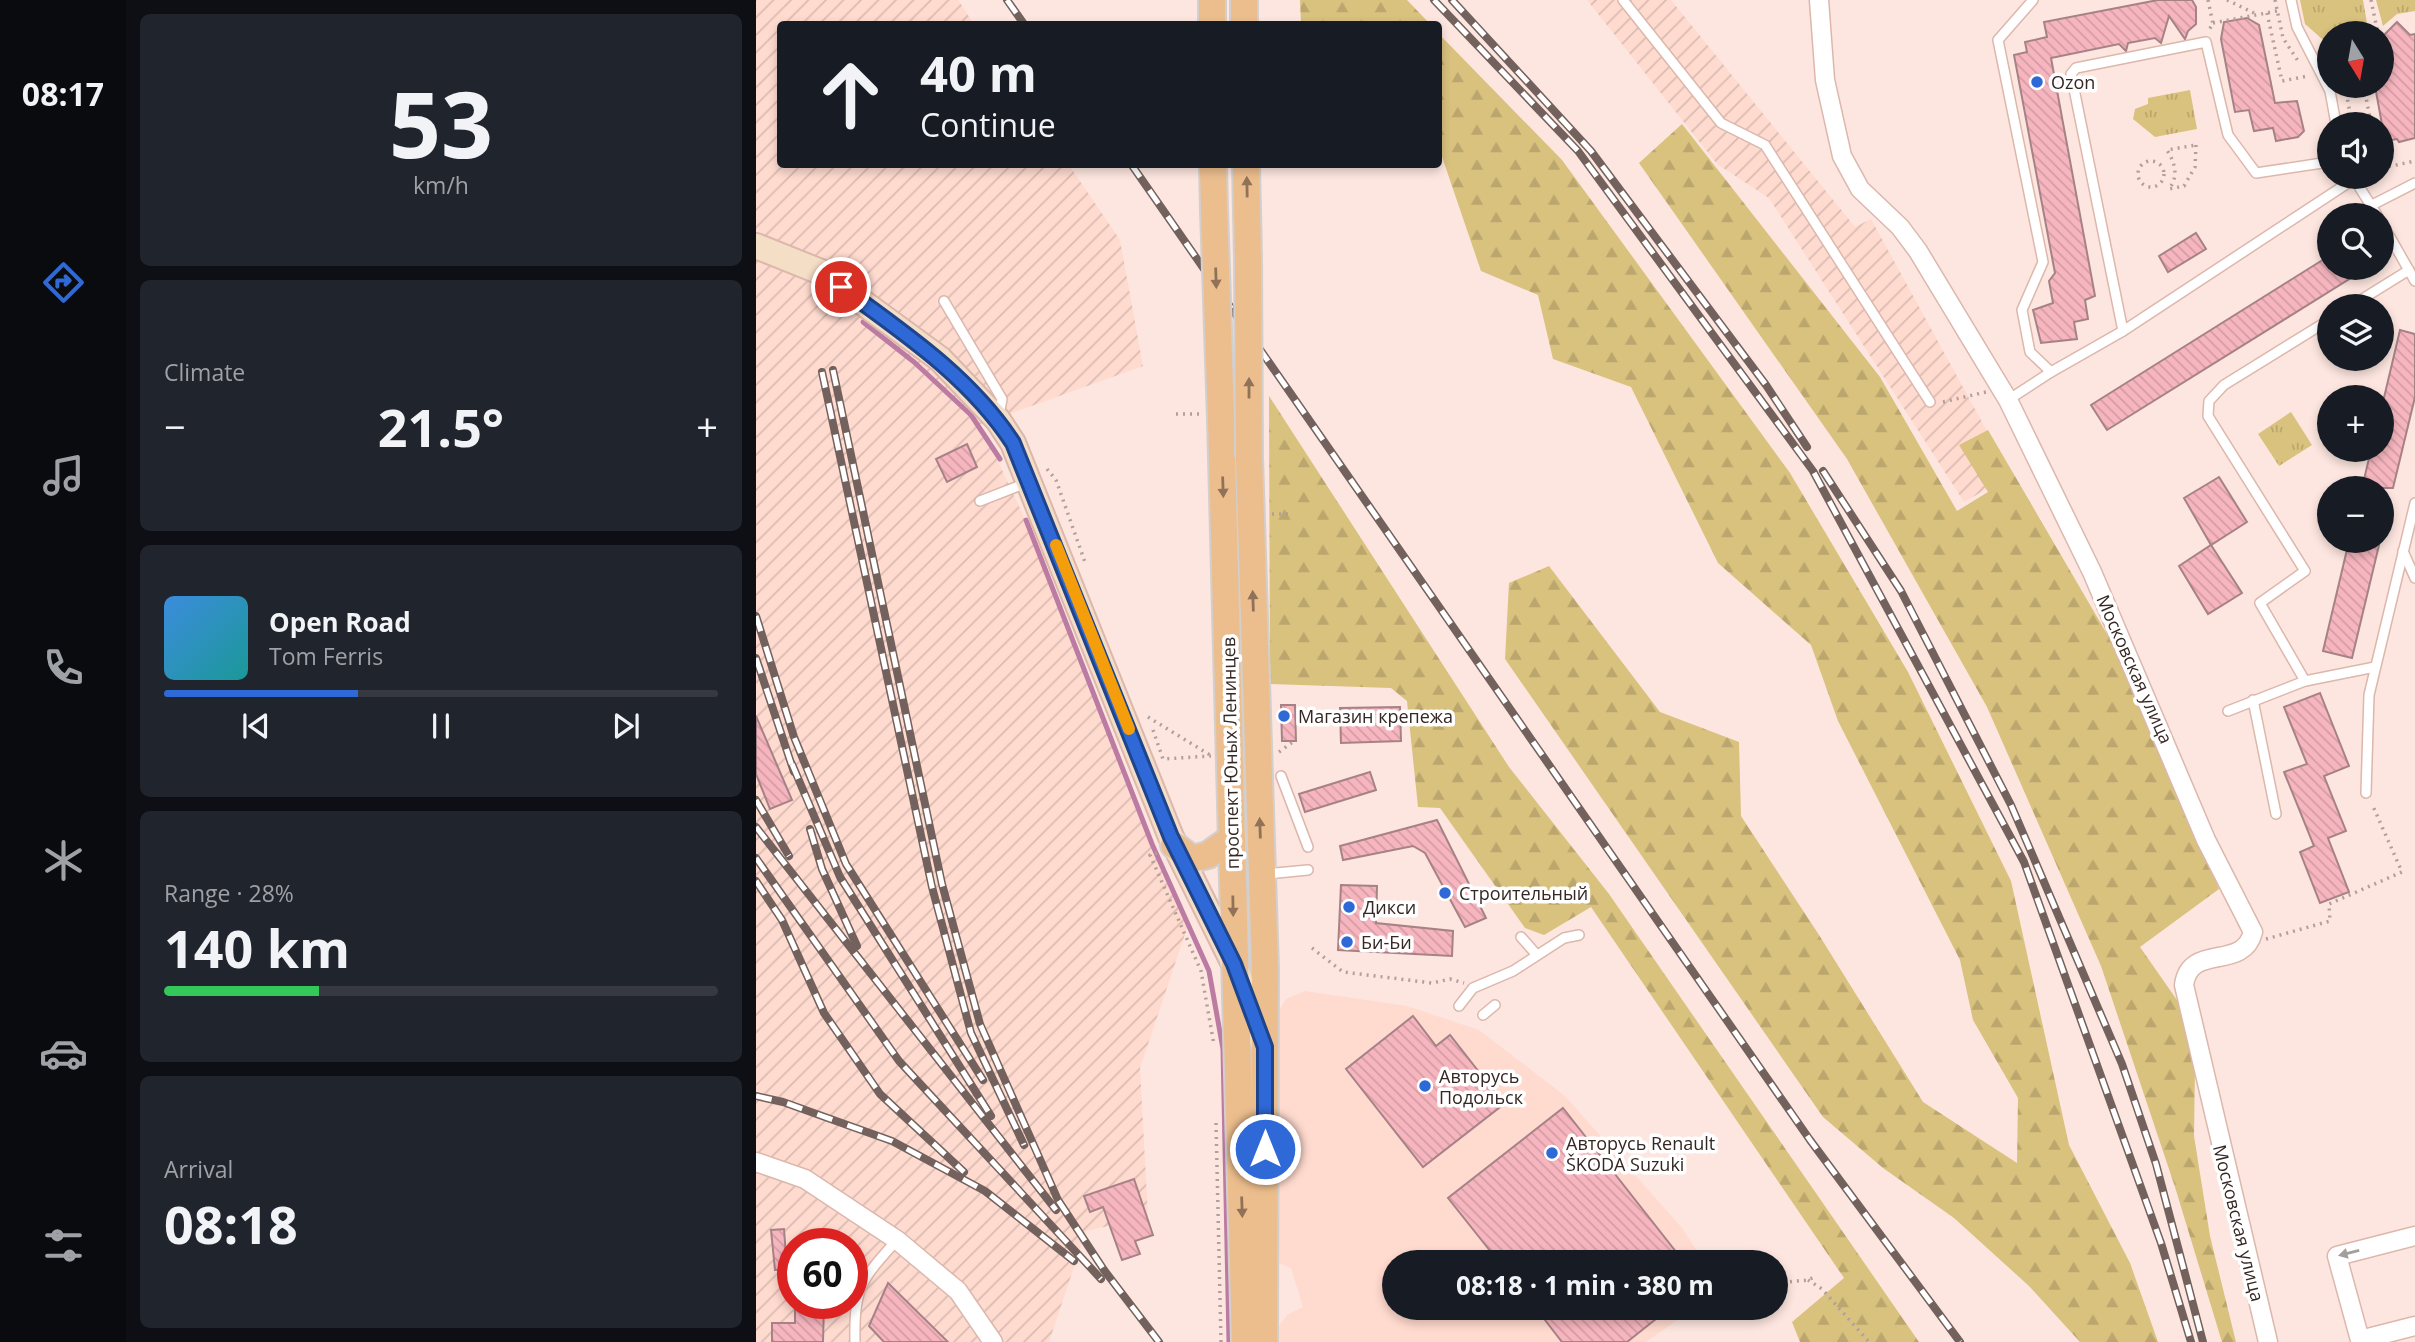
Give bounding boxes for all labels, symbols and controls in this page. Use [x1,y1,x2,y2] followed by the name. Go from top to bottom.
[2317,21,2394,98] north arrow
[2317,21,2394,553] map controls
[920,40,1037,106] text: 40 m
[805,49,896,140] icon: ahead
[389,61,493,185] text: 53
[2051,70,2095,94] place label: Ozon
[22,72,104,115] text: 08:17
[2029,74,2045,90] marker: Ozon
[920,103,1056,146] text: Continue
[2317,112,2394,189] button: sound
[413,169,469,201] text: km/h
[1241,176,1253,198] one-way arrow
[2317,203,2394,280] button: search
[811,257,871,317] pin
[39,258,88,307] icon: directions
[822,268,860,306] icon: arrive
[1210,268,1222,290] one-way arrow
[2317,294,2394,371] button: layers
[164,356,245,388] text: Climate
[1243,377,1255,399] one-way arrow
[2317,385,2394,462] button: +
[378,391,504,462] text: 21.5°
[164,400,186,452] text: −
[696,400,718,452] text: +
[39,451,88,500] icon: music
[1217,476,1228,498] one-way arrow
[2317,476,2394,553] button: −
[1247,589,1259,611] one-way arrow
[2091,591,2179,747] street label: Московская улица
[269,604,411,640] text: Open Road
[1216,637,1244,869] street label: проспект Юных Ленинцев
[269,640,383,672] text: Tom Ferris
[39,643,88,692] icon: phone
[1298,704,1453,728] place label: Магазин крепежа
[237,707,275,745] icon: previous
[422,707,460,745] icon: pause
[607,707,645,745] icon: next
[1276,708,1292,724] marker: Магазин крепежа
[1254,817,1265,839] one-way arrow
[39,836,88,885] icon: climate
[164,877,294,909] text: Range · 28%
[1459,881,1588,905] place label: Строительный
[1437,885,1453,901] marker: Строительный
[1228,895,1239,917] one-way arrow
[1363,895,1416,919] place label: Дикси
[1341,899,1357,915] marker: Дикси
[164,912,350,983] text: 140 km
[1361,930,1412,954] place label: Би-Би
[1339,934,1355,950] marker: Би-Би
[39,1029,88,1078] icon: car
[1439,1064,1524,1109] place label: Авторусь Подольск
[1417,1078,1433,1094] marker: Авторусь Подольск
[1228,1112,1302,1186] position arrow
[1566,1131,1715,1176] place label: Авторусь Renault ŠKODA Suzuki
[2208,1142,2270,1304] street label: Московская улица
[1544,1145,1560,1161] marker: Авторусь Renault ŠKODA Suzuki
[164,1153,233,1185] text: Arrival
[164,1188,298,1259] text: 08:18
[1236,1196,1247,1218] one-way arrow
[39,1221,88,1270] icon: filters
[777,1228,868,1319] speed limit sign: 60
[2338,1248,2360,1259] one-way arrow
[1456,1267,1714,1303] text: 08:18 · 1 min · 380 m

